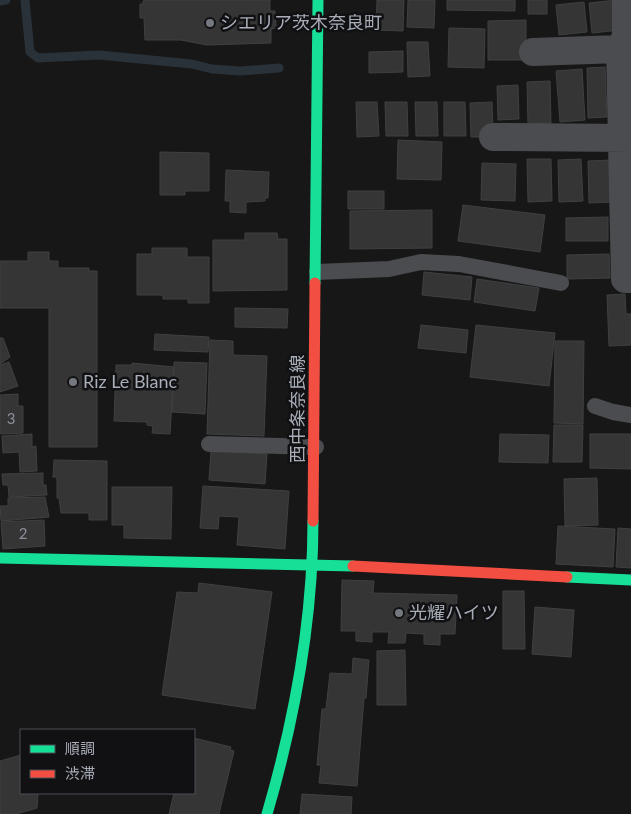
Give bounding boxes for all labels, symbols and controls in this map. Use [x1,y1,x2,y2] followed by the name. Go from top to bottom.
[220,11,382,33] place label: シエリア茨木奈良町
[204,17,216,29] marker: シエリア茨木奈良町
[286,355,308,463] street label: 西中条奈良線
[83,370,178,392] place label: Riz Le Blanc
[67,376,79,388] marker: Riz Le Blanc
[7,409,15,427] house number: 3
[19,524,27,542] house number: 2
[409,601,499,623] place label: 光耀ハイツ
[393,607,405,619] marker: 光耀ハイツ
[20,729,195,794] legend
[65,739,95,757] text: 順調
[65,764,95,782] text: 渋滞

